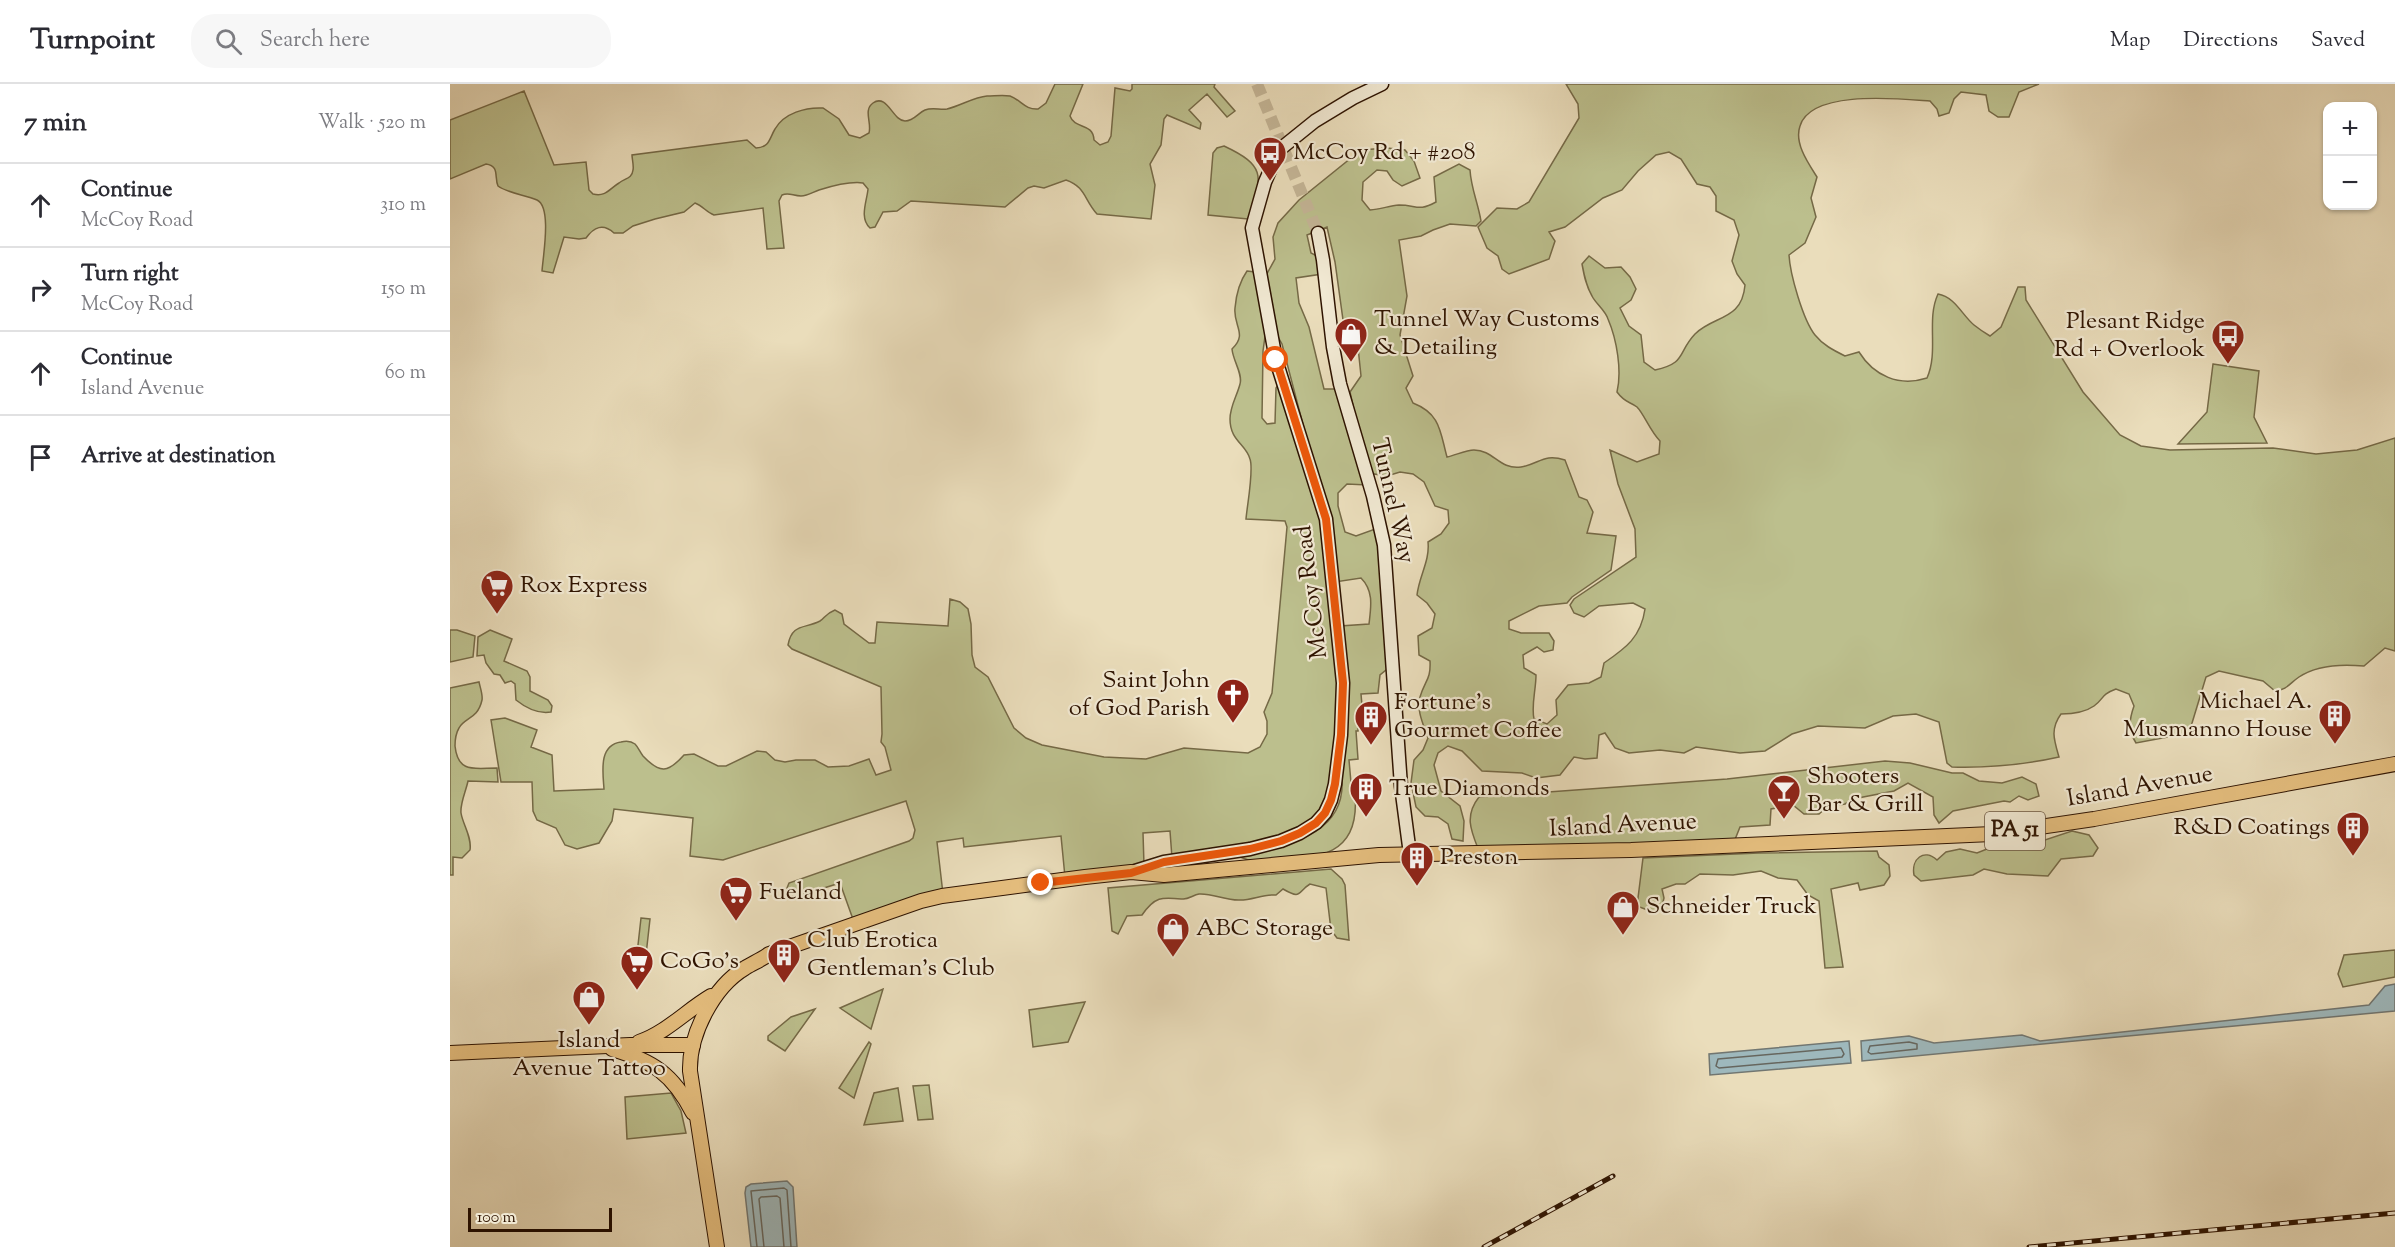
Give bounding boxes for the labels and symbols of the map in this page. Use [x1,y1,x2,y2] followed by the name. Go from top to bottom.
[1252,135,1288,182] bus stop icon: McCoy Rd + #208
[1293,136,1475,170] place label: McCoy Rd + #208
[1374,303,1600,365] place label: Tunnel Way Customs & Detailing
[2054,305,2205,367] place label: Plesant Ridge Rd + Overlook
[1333,316,1369,363] shop icon: Tunnel Way Customs & Detailing
[2210,318,2246,365] bus stop icon: Plesant Ridge Rd + Overlook
[1262,346,1288,372] route start
[1361,435,1423,567] street label: Tunnel Way
[1287,523,1337,661] street label: McCoy Road
[479,568,515,615] supermarket icon: Rox Express
[520,569,647,603] place label: Rox Express
[1069,664,1210,726] place label: Saint John of God Parish
[1215,677,1251,724] church icon: Saint John of God Parish
[2123,685,2312,747] place label: Michael A. Musmanno House
[1394,686,1562,748] place label: Fortune's Gourmet Coffee
[2317,698,2353,745] building icon: Michael A. Musmanno House
[1353,699,1389,746] building icon: Fortune's Gourmet Coffee
[2064,757,2216,817] street label: Island Avenue
[1807,760,1924,822] place label: Shooters Bar & Grill
[1348,771,1384,818] building icon: True Diamonds
[1389,772,1549,806] place label: True Diamonds
[1766,773,1802,820] bar icon: Shooters Bar & Grill
[1548,805,1698,847] street label: Island Avenue
[2335,810,2371,857] building icon: R&D Coatings
[2174,811,2330,845] place label: R&D Coatings
[1985,812,2045,850] road number: PA 51
[1399,840,1435,887] building icon: Preston
[1440,841,1518,875] place label: Preston
[1027,869,1053,895] route end
[718,875,754,922] supermarket icon: Fueland
[759,876,843,910] place label: Fueland
[1605,889,1641,936] shop icon: Schneider Truck
[1646,890,1817,924] place label: Schneider Truck
[1155,911,1191,958] shop icon: ABC Storage
[1196,912,1333,946] place label: ABC Storage
[807,924,995,986] place label: Club Erotica Gentleman's Club
[766,937,802,984] building icon: Club Erotica Gentleman's Club
[619,944,655,991] supermarket icon: CoGo's
[660,945,739,979] place label: CoGo's
[571,979,607,1026] shop icon: Island Avenue Tattoo
[512,1024,666,1086] place label: Island Avenue Tattoo
[468,1205,612,1232] scale bar

